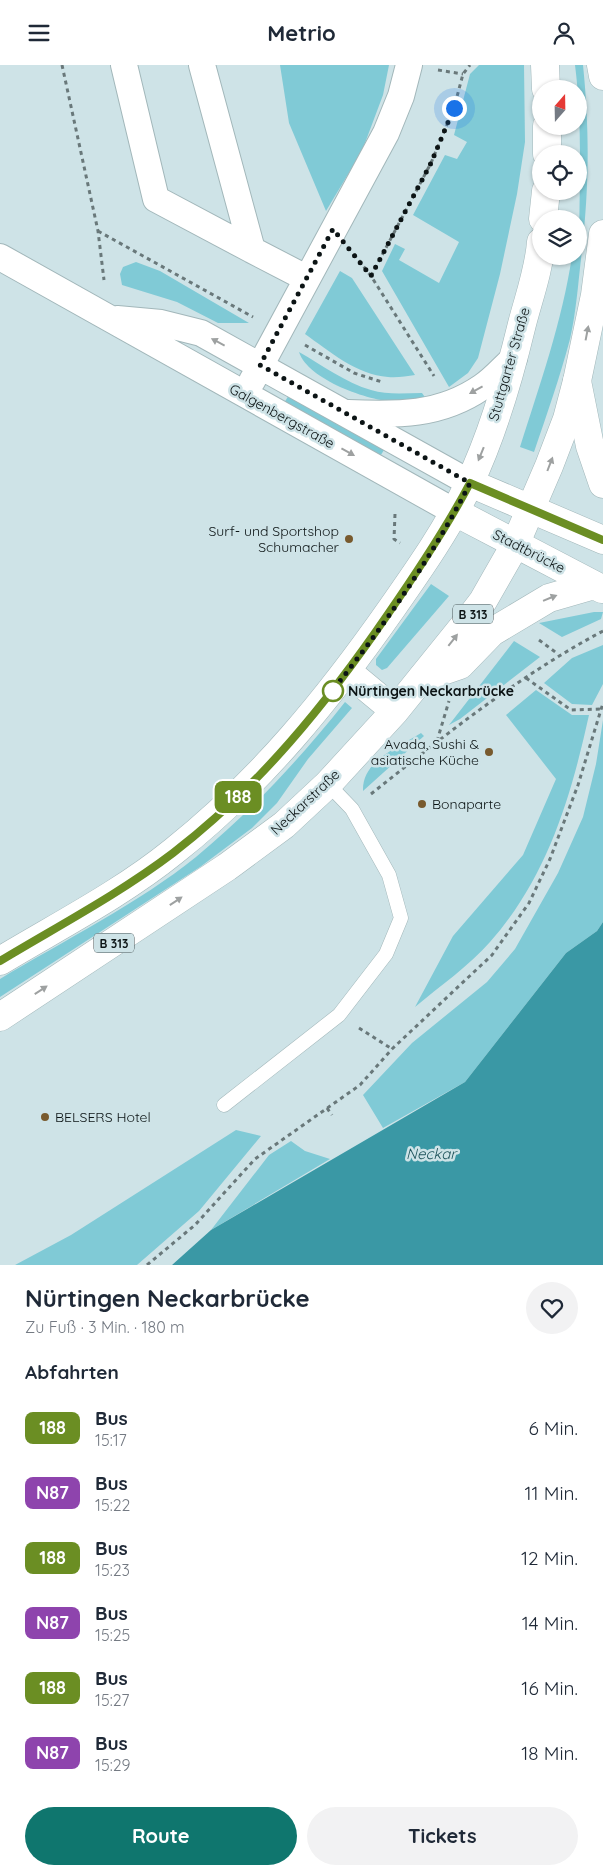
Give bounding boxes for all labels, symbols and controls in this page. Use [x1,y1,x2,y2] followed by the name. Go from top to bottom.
[25,19,53,47] icon: menu
[267,19,336,47] text: Metrio
[550,19,578,47] icon: person
[532,80,588,135] north arrow
[532,80,587,265] map controls
[442,96,467,121] your location
[532,145,587,200] button: locate
[532,210,587,265] button: layers
[484,305,534,423] street label: Stuttgarter Straße
[583,326,591,341] one-way arrow
[210,338,225,346] one-way arrow
[226,380,338,452] street label: Galgenbergstraße
[470,385,483,394] one-way arrow
[477,447,485,462] one-way arrow
[341,448,355,457] one-way arrow
[547,456,554,471] one-way arrow
[208,522,340,556] place label: Surf- und Sportshop Schumacher
[490,525,568,577] street label: Stadtbrücke
[343,533,355,545] marker: Surf- und Sportshop Schumacher
[543,594,557,602] one-way arrow
[453,605,493,623] road number: B 313
[447,634,458,647] one-way arrow
[322,680,344,702] marker: Nürtingen Neckarbrücke
[348,682,514,700] place label: Nürtingen Neckarbrücke
[371,735,479,769] place label: Avada, Sushi & asiatische Küche
[483,746,495,758] marker: Avada, Sushi & asiatische Küche
[267,765,343,839] street label: Neckarstraße
[209,781,267,813] line badge: 188
[225,785,251,808] text: 188
[432,795,501,813] place label: Bonaparte
[416,798,428,810] marker: Bonaparte
[170,896,183,906] one-way arrow
[94,933,134,953] road number: B 313
[34,986,47,995] one-way arrow
[55,1108,151,1126] place label: BELSERS Hotel
[39,1111,51,1123] marker: BELSERS Hotel
[406,1144,458,1163] water label: Neckar
[526,1282,578,1334] button: heart
[25,1283,310,1313] text: Nürtingen Neckarbrücke
[25,1317,185,1337] text: Zu Fuß · 3 Min. · 180 m
[25,1360,119,1384] text: Abfahrten
[95,1406,128,1430] text: Bus
[39,1416,66,1439] text: 188
[528,1416,578,1440] text: 6 Min.
[95,1430,127,1450] text: 15:17
[95,1471,128,1495] text: Bus
[36,1481,69,1504] text: N87
[525,1481,578,1505] text: 11 Min.
[95,1495,130,1515] text: 15:22
[95,1536,128,1560] text: Bus
[39,1546,66,1569] text: 188
[521,1546,578,1570] text: 12 Min.
[95,1560,130,1580] text: 15:23
[95,1601,128,1625] text: Bus
[36,1611,69,1634] text: N87
[522,1611,578,1635] text: 14 Min.
[95,1625,130,1645] text: 15:25
[95,1666,128,1690] text: Bus
[39,1676,66,1699] text: 188
[521,1676,578,1700] text: 16 Min.
[95,1690,129,1710] text: 15:27
[95,1731,128,1755] text: Bus
[36,1741,69,1764] text: N87
[521,1741,578,1765] text: 18 Min.
[95,1755,130,1775] text: 15:29
[25,1807,297,1865] button: Route
[307,1807,578,1865] button: Tickets

